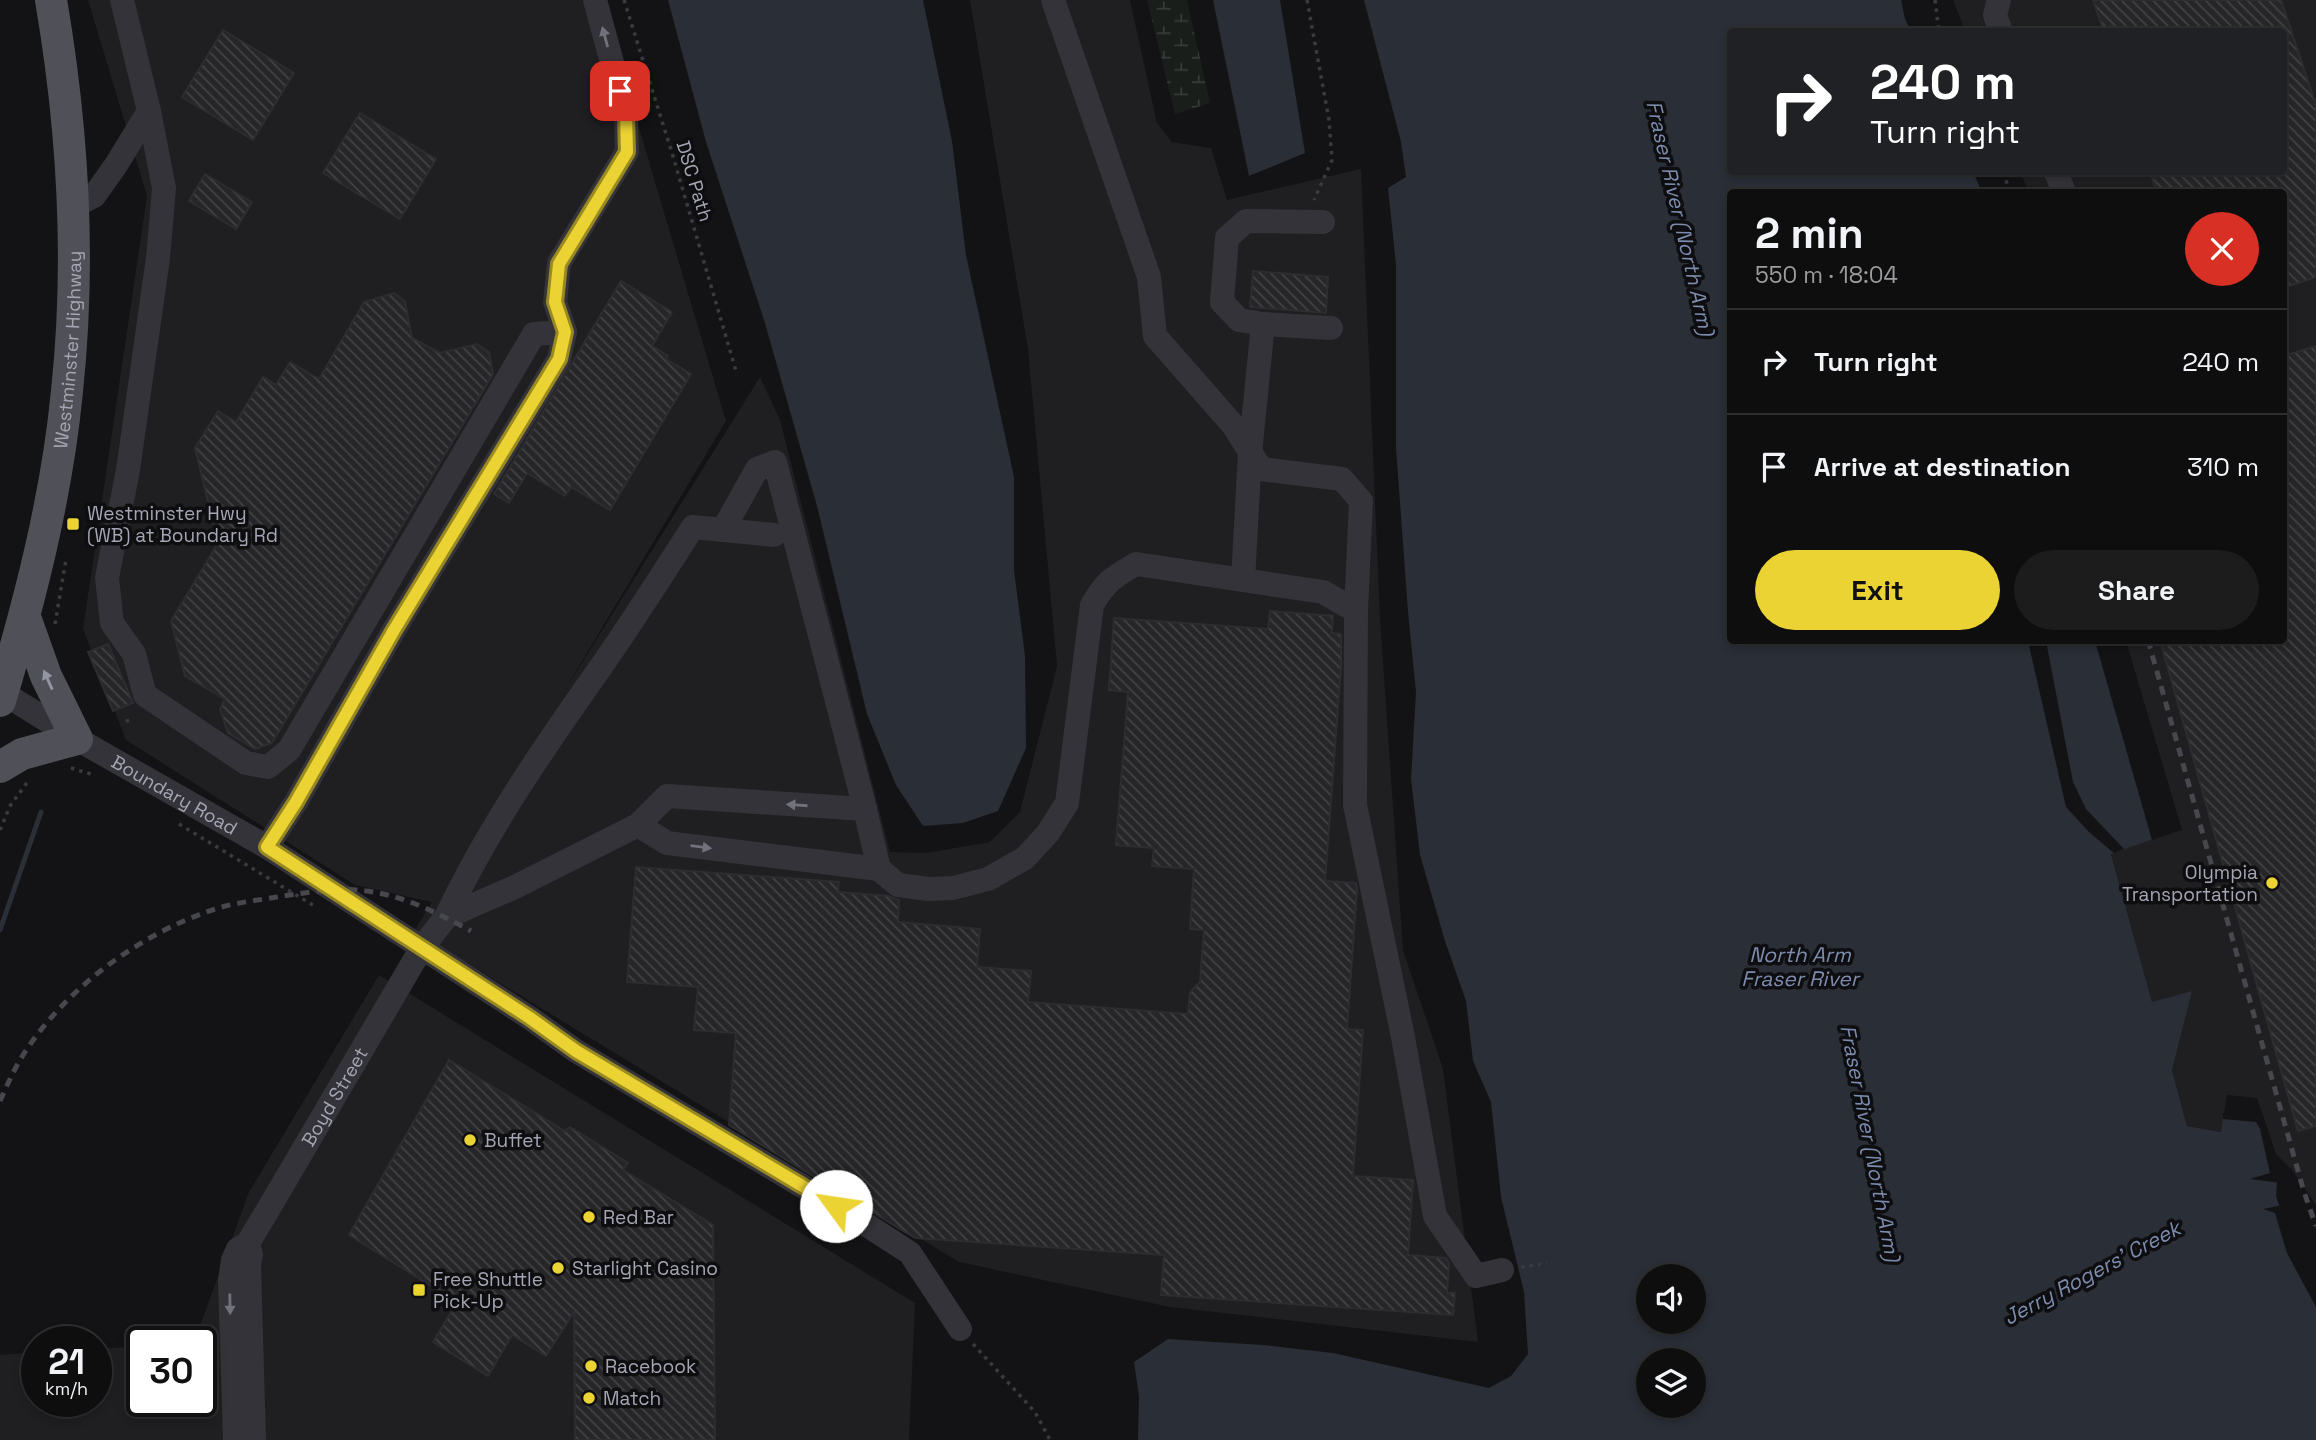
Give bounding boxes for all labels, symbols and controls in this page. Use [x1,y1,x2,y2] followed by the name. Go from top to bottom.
[599,26,610,48] one-way arrow
[1870,51,2016,113] text: 240 m
[1755,56,1846,147] icon: right
[590,61,650,121] pin
[601,72,639,110] icon: arrive
[1640,98,1721,340] water label: Fraser River (North Arm)
[1870,112,2020,152] text: Turn right
[670,138,719,225] street label: DSC Path
[1755,207,1864,260] text: 2 min
[2185,212,2259,286] button: close
[48,251,87,450] street label: Westminster Highway
[1755,260,1898,290] text: 550 m · 18:04
[1755,343,1793,381] icon: right
[1814,345,1938,379] text: Turn right
[2182,345,2259,379] text: 240 m
[1755,448,1793,486] icon: arrive
[1814,450,2071,484] text: Arrive at destination
[2187,450,2259,484] text: 310 m
[87,501,278,548] place label: Westminster Hwy (WB) at Boundary Rd
[65,516,81,532] marker: Westminster Hwy (WB) at Boundary Rd
[1755,550,2000,630] button: Exit
[2014,550,2259,630] button: Share
[42,669,53,690] one-way arrow
[107,749,242,841] street label: Boundary Road
[786,799,808,810] one-way arrow
[690,842,712,853] one-way arrow
[2122,860,2258,907] place label: Olympia Transportation
[2264,875,2280,891] marker: Olympia Transportation
[1741,941,1861,992] water label: North Arm Fraser River
[1834,1022,1907,1265] water label: Fraser River (North Arm)
[296,1043,374,1151] street label: Boyd Street
[484,1128,542,1153] place label: Buffet
[462,1132,478,1148] marker: Buffet
[799,1169,873,1243] position arrow
[603,1205,674,1230] place label: Red Bar
[581,1209,597,1225] marker: Red Bar
[1998,1213,2187,1331] water label: Jerry Rogers' Creek
[572,1256,718,1281] place label: Starlight Casino
[550,1260,566,1276] marker: Starlight Casino
[1636,1264,1706,1418] map controls
[1636,1264,1706,1334] button: sound
[433,1267,543,1314] place label: Free Shuttle Pick-Up
[411,1282,427,1298] marker: Free Shuttle Pick-Up
[225,1293,236,1315] one-way arrow
[126,1326,217,1417] speed limit sign: 30
[48,1340,85,1384] text: 21
[1636,1348,1706,1418] button: layers
[605,1354,696,1379] place label: Racebook
[583,1358,599,1374] marker: Racebook
[45,1377,88,1400] text: km/h
[603,1386,661,1411] place label: Match
[581,1390,597,1406] marker: Match

